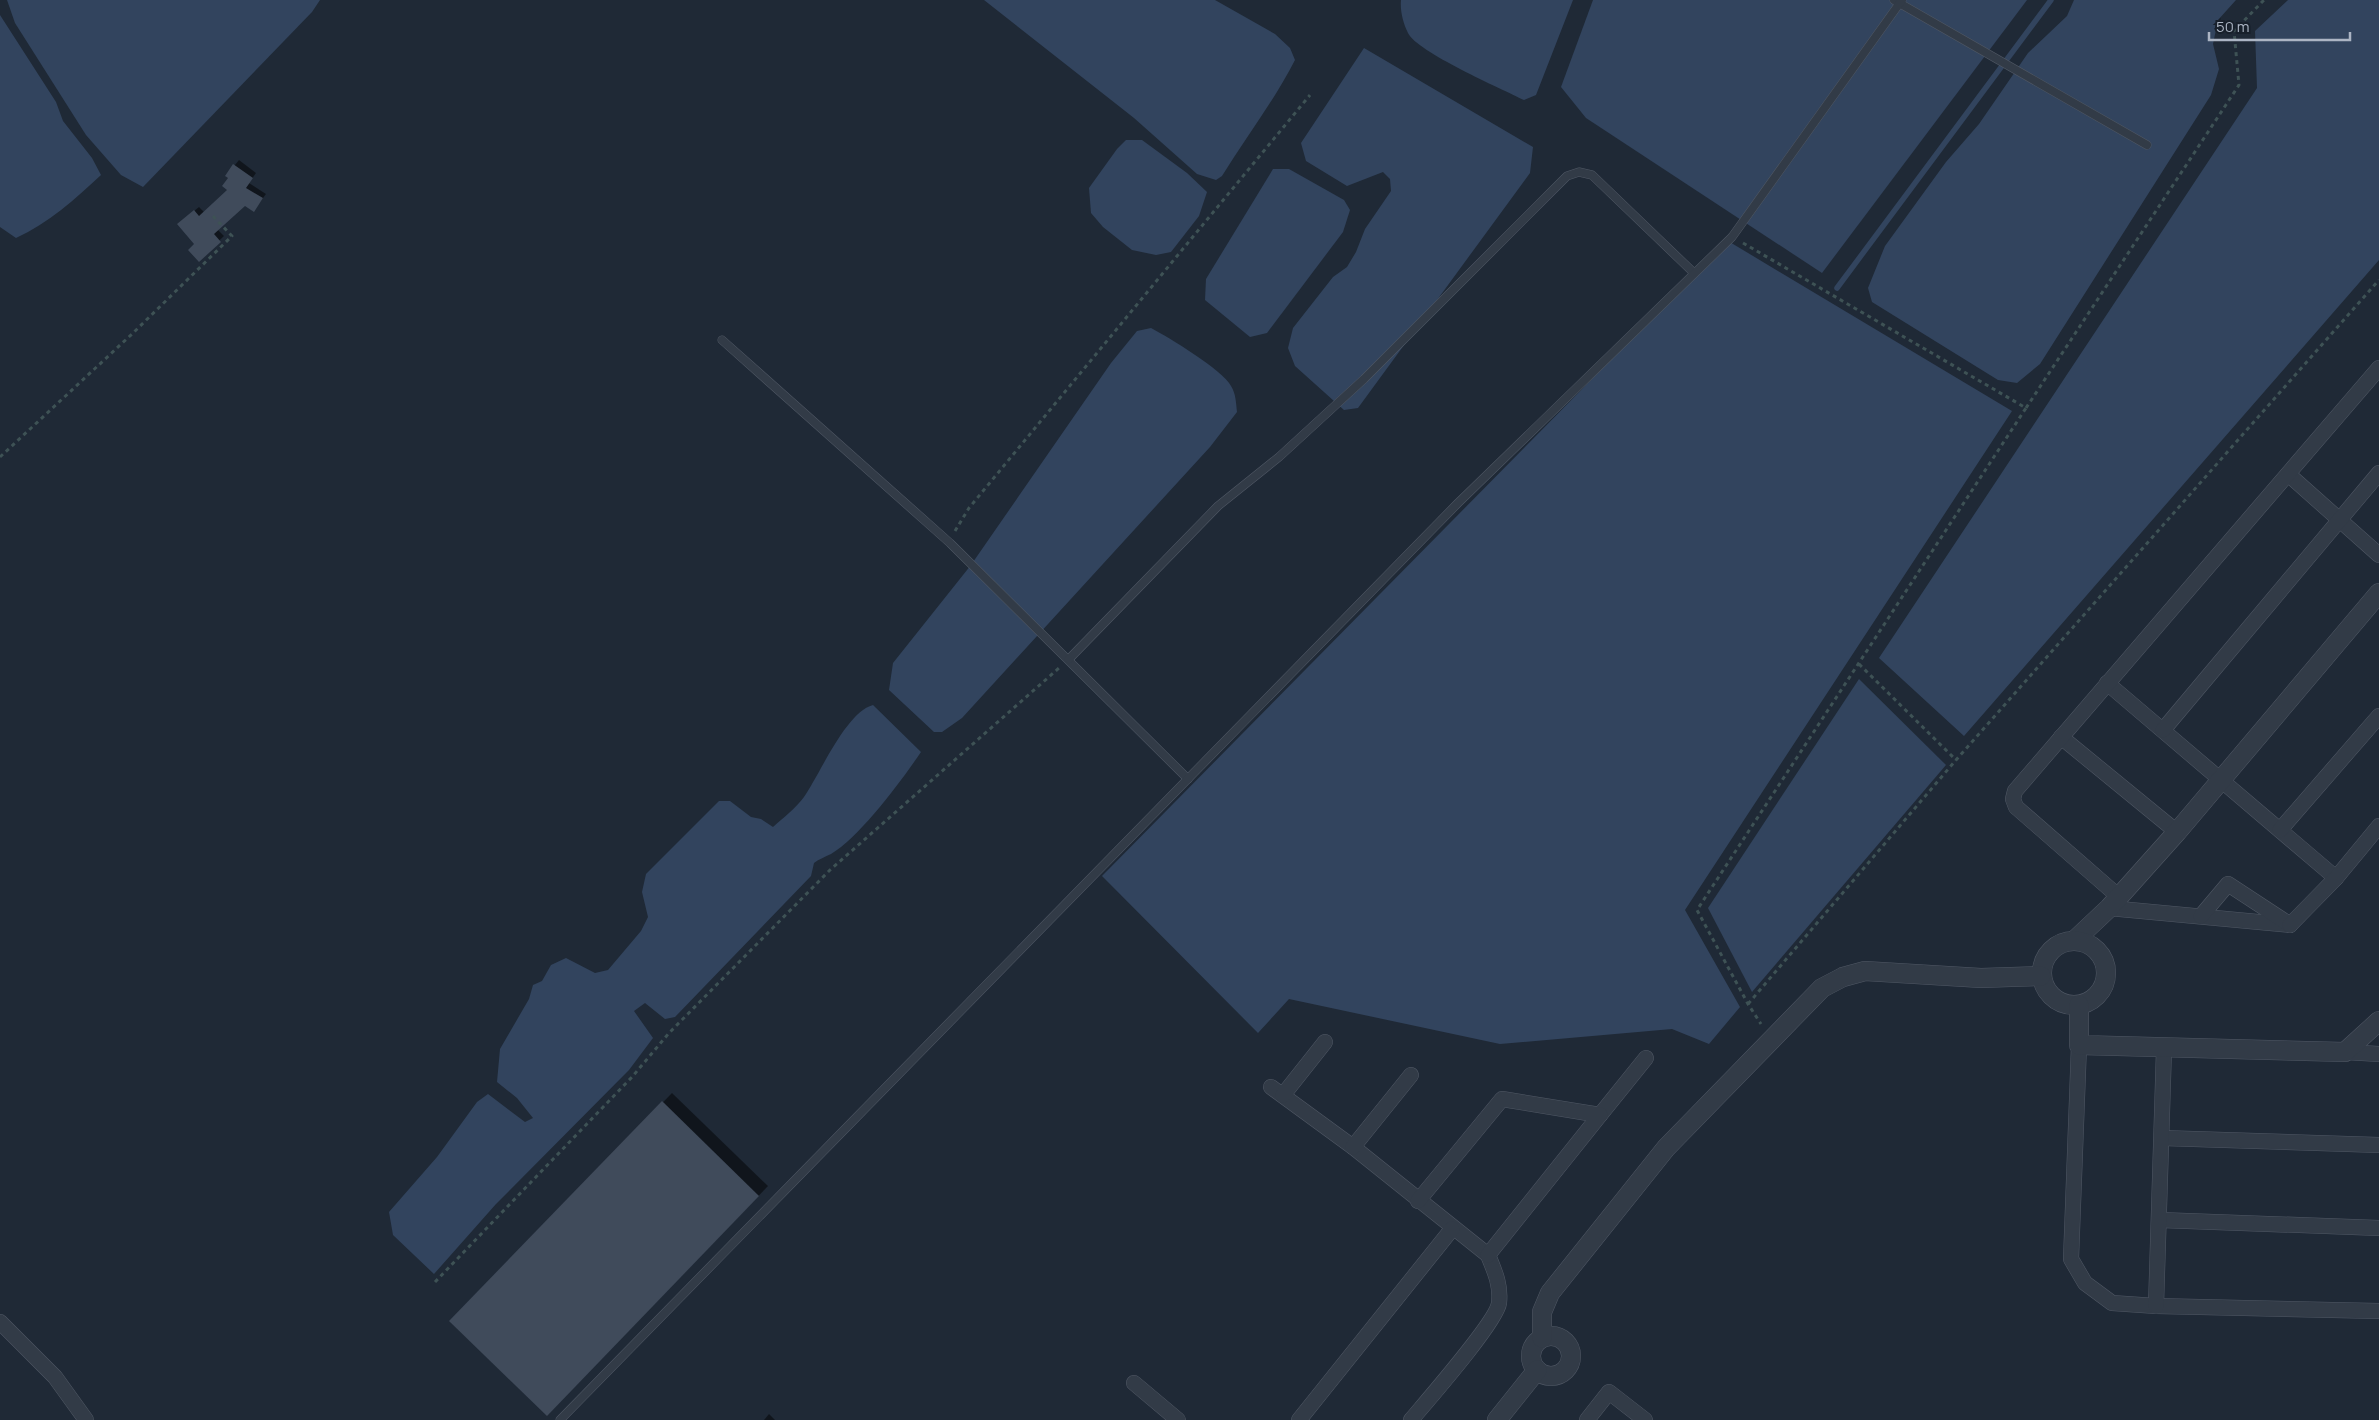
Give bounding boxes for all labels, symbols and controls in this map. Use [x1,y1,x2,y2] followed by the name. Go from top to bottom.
[2209,10,2350,42] scale bar
[2216,16,2250,37] text: 50 m

